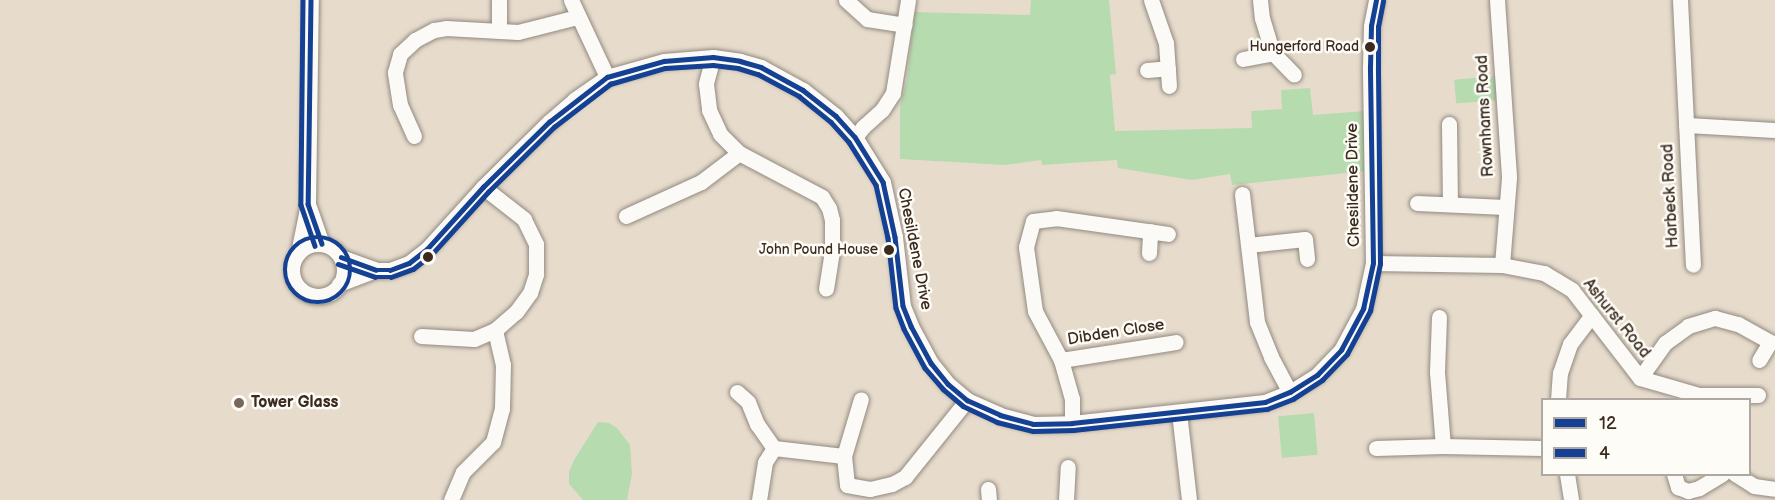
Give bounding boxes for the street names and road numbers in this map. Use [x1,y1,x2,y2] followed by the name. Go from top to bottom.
[1473,54,1499,178] street label: Rownhams Road
[1343,123,1365,247] street label: Chesildene Drive
[1659,143,1683,249] street label: Harbeck Road
[893,186,935,312] street label: Chesildene Drive
[1578,276,1654,362] street label: Ashurst Road
[1066,316,1166,350] street label: Dibden Close

